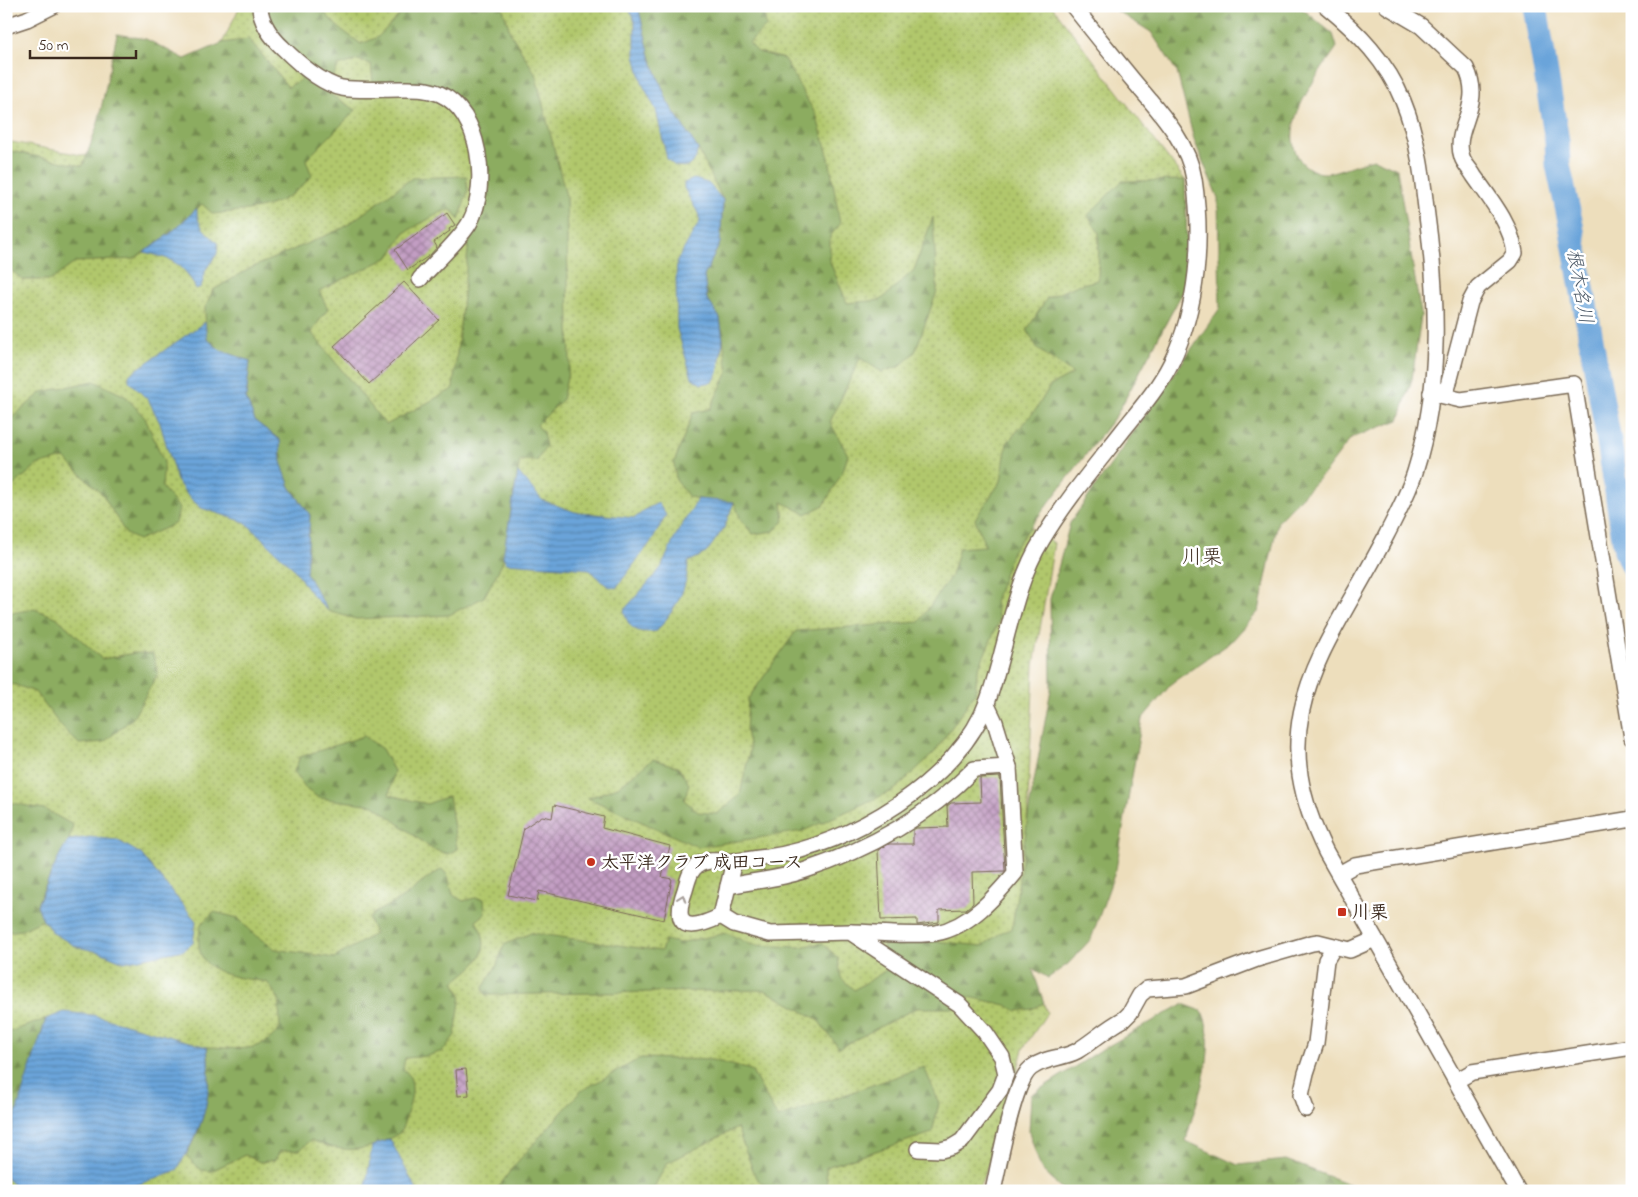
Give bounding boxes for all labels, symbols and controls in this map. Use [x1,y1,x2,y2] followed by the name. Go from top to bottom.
[30,28,136,60] scale bar
[38,35,69,57] text: 50 m
[1559,247,1598,326] water label: 根木名川
[1182,544,1222,573] district label: 川栗
[601,851,802,877] place label: 太平洋クラブ 成田コース
[585,856,597,868] marker: 太平洋クラブ 成田コース
[676,894,686,903] one-way arrow
[1352,901,1388,927] place label: 川栗
[1336,906,1348,918] marker: 川栗

